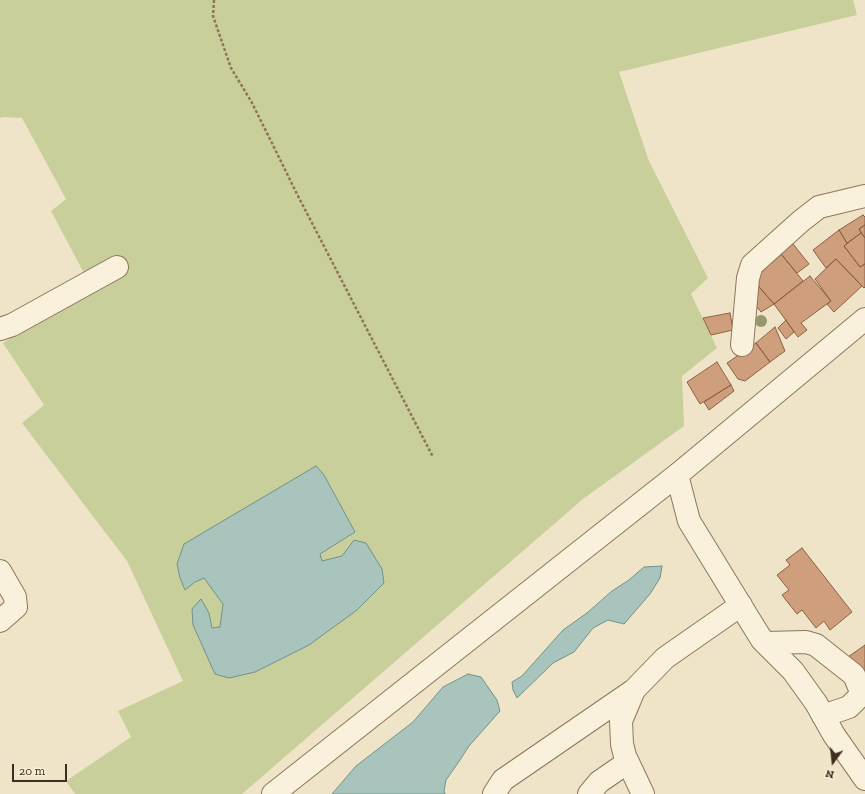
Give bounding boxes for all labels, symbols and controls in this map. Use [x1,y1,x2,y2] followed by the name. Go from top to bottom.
[813,742,853,782] north arrow
[14,756,69,782] scale bar
[19,764,45,778] text: 20 m
[824,767,835,781] text: N

